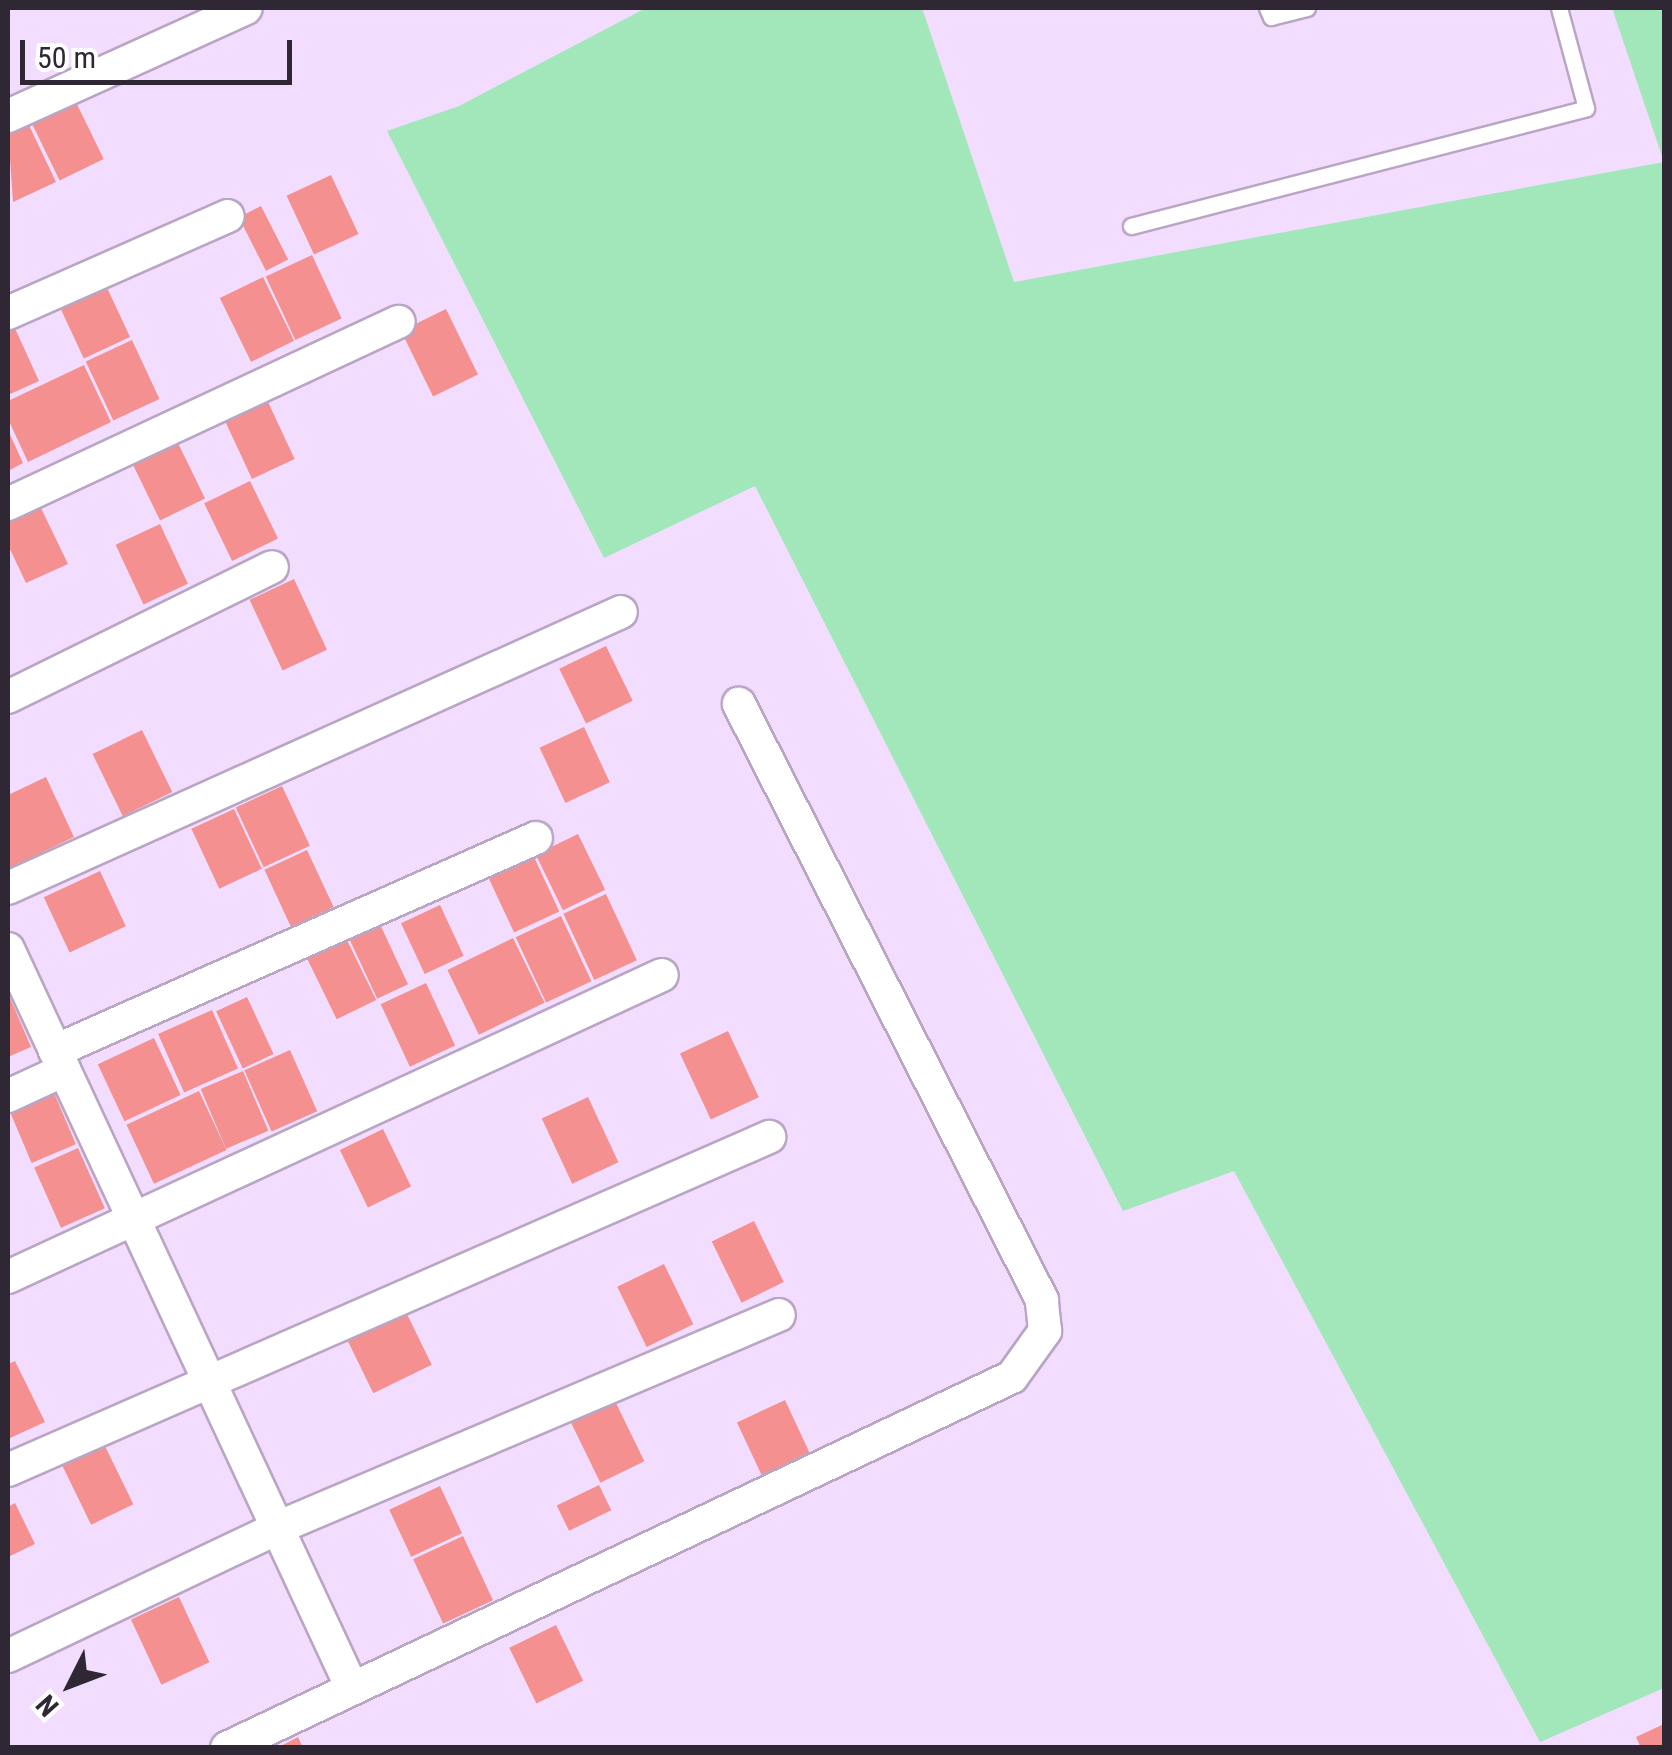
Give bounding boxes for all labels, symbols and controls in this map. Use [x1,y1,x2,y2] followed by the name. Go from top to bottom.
[25,20,298,82] scale bar
[37,40,96,75] text: 50 m
[20,1635,120,1735] north arrow
[29,1688,65,1723] text: N

